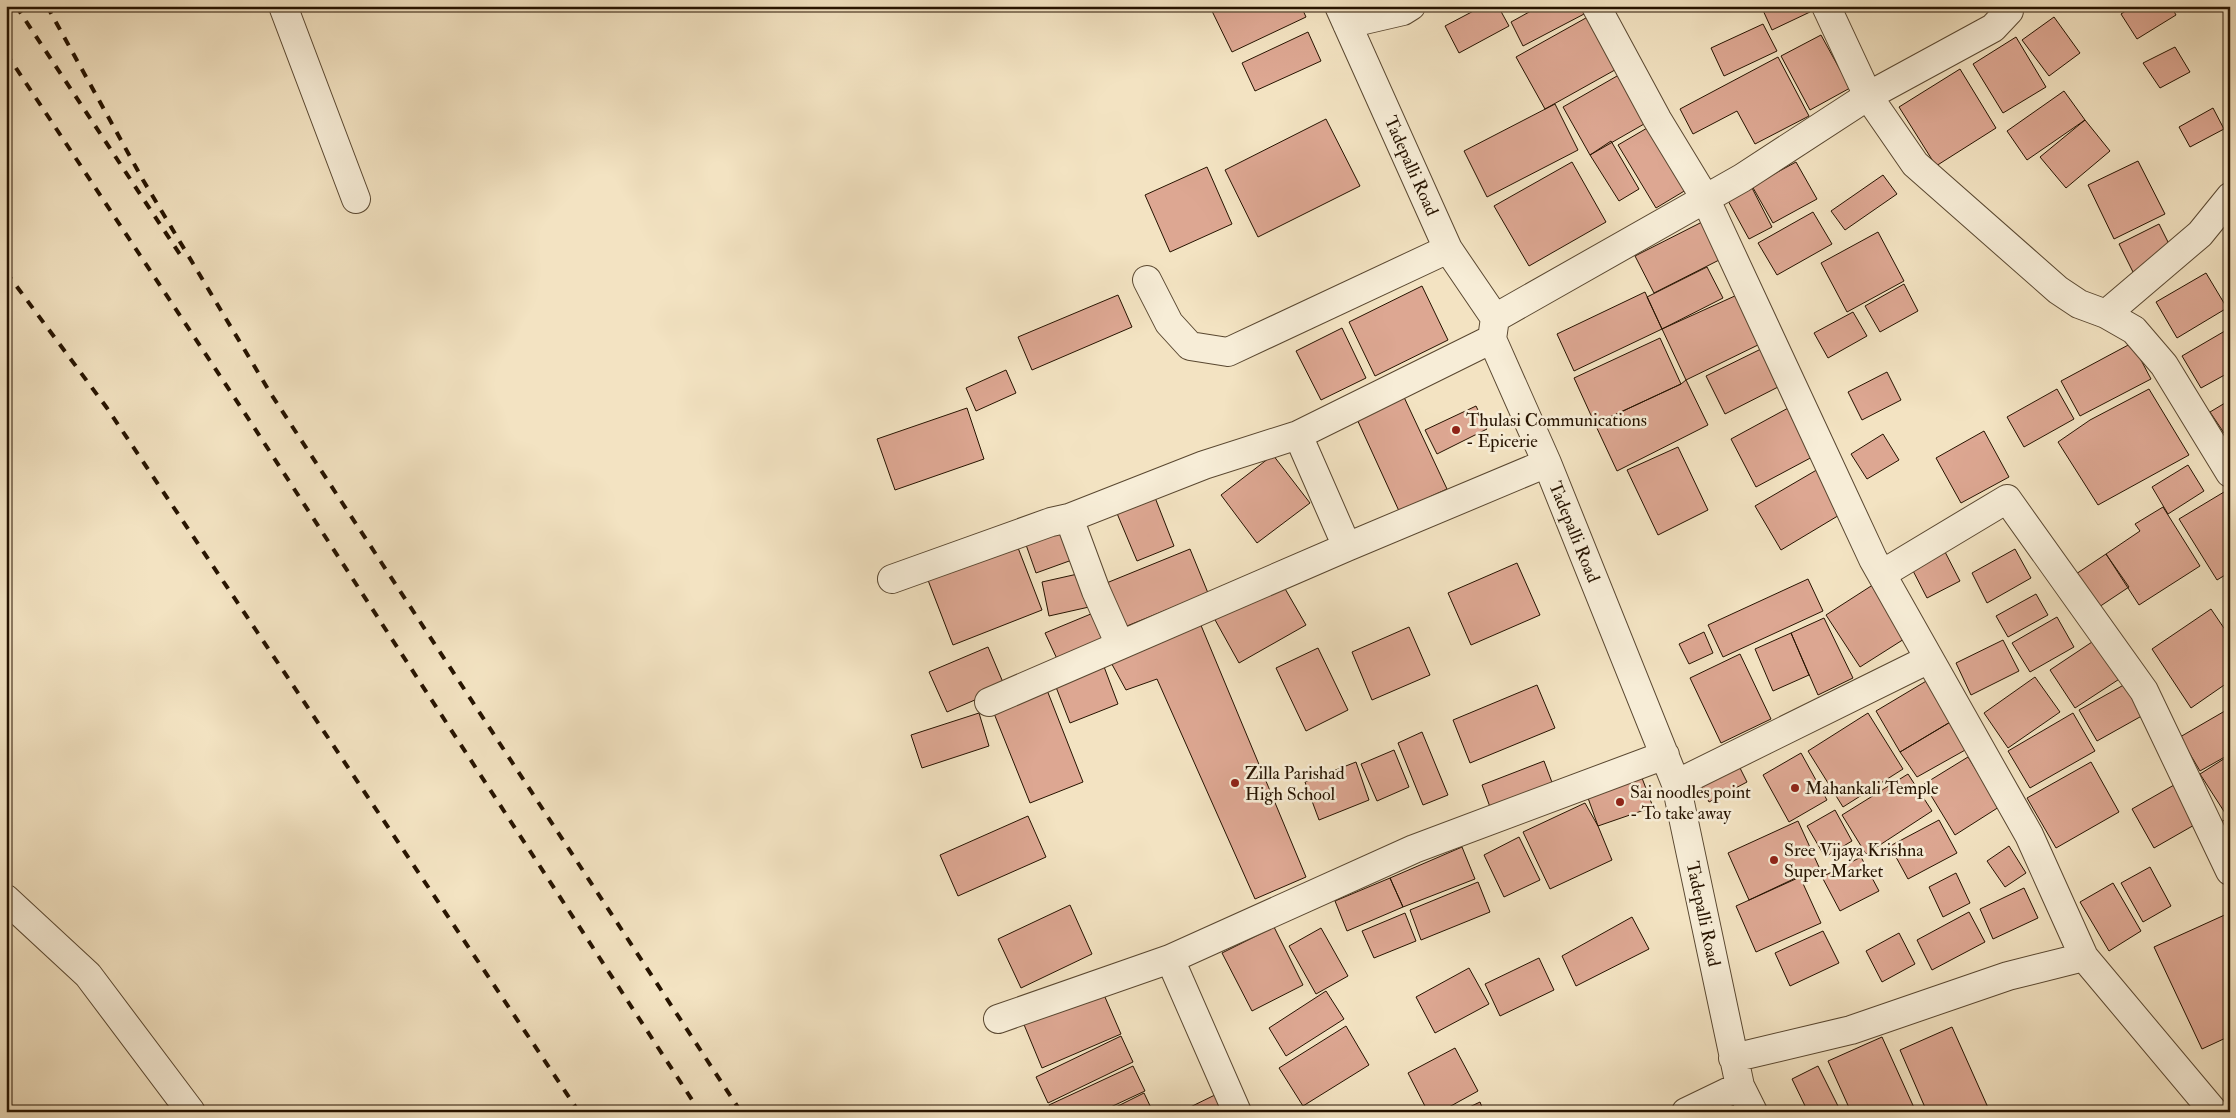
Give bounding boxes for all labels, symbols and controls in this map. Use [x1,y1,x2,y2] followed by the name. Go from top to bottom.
[1379,112,1443,220] street label: Tadepalli Road
[1466,409,1647,453] place label: Thulasi Communications - Epicerie
[1450,424,1462,436] marker: Thulasi Communications - Epicerie
[1543,478,1605,586] street label: Tadepalli Road
[1245,762,1345,806] place label: Zilla Parishad High School
[1229,777,1241,789] marker: Zilla Parishad High School
[1805,777,1939,800] place label: Mahankali Temple
[1630,781,1751,825] place label: Sai noodles point - To take away
[1789,782,1801,794] marker: Mahankali Temple
[1614,796,1626,808] marker: Sai noodles point - To take away
[1784,839,1924,883] place label: Sree Vijaya Krishna Super Market
[1768,854,1780,866] marker: Sree Vijaya Krishna Super Market
[1681,859,1725,969] street label: Tadepalli Road

